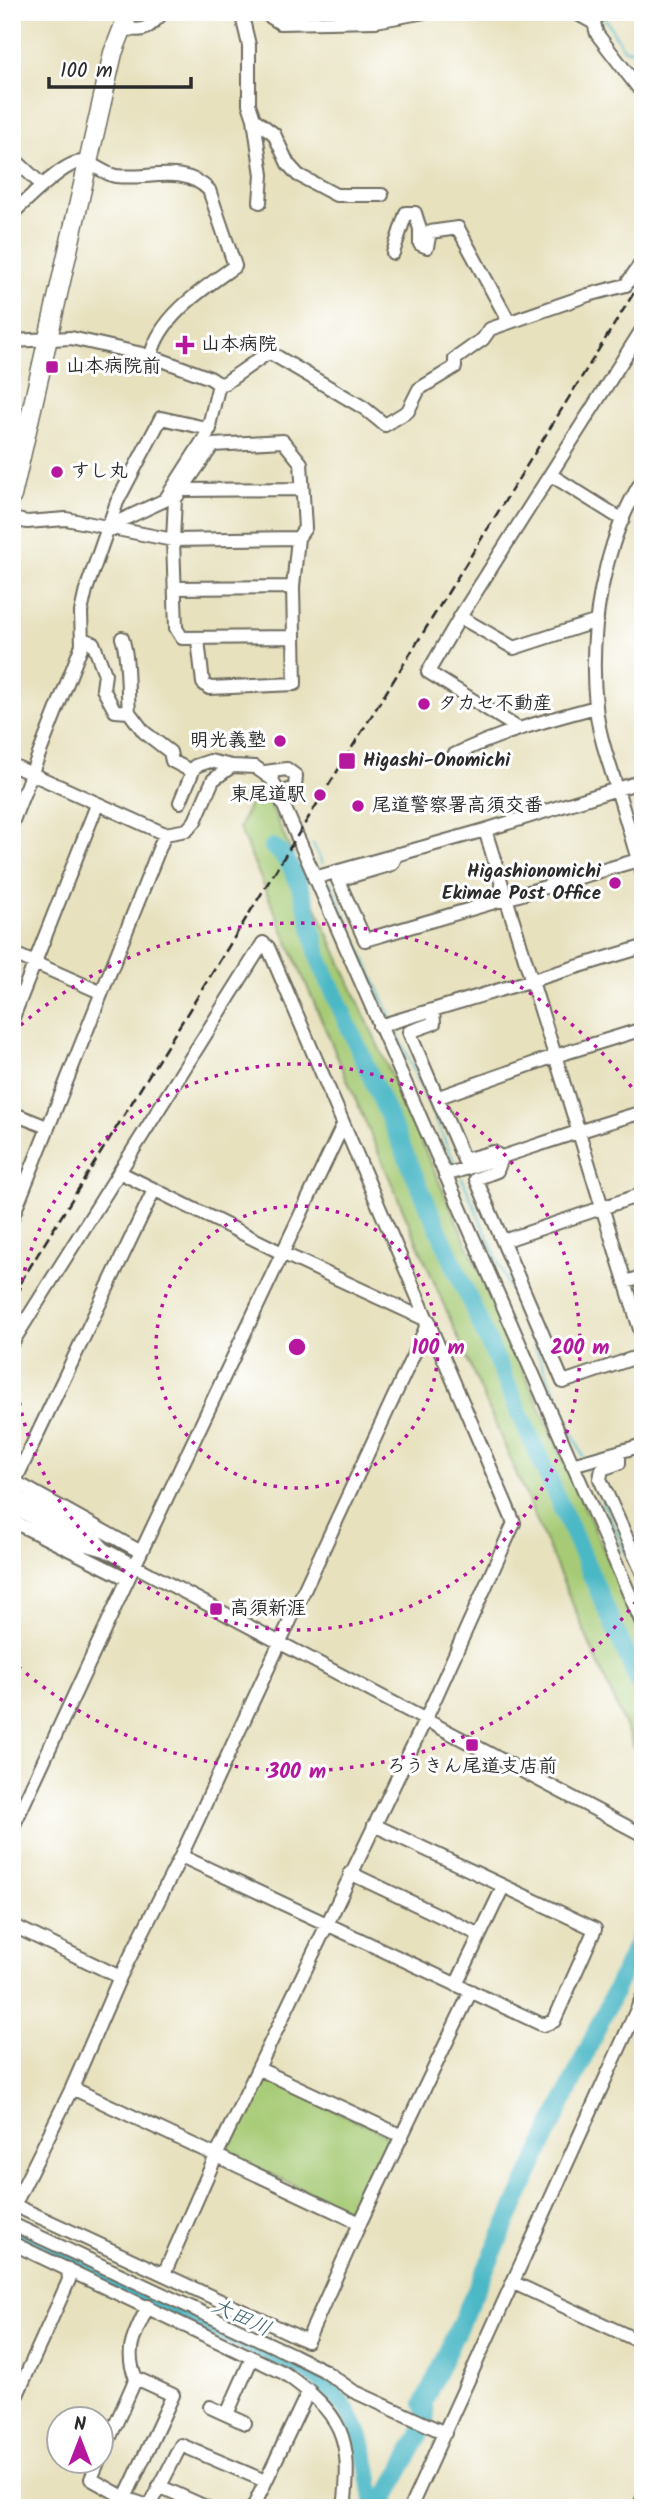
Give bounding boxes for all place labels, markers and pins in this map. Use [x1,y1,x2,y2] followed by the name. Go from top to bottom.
[201,330,277,360] place label: 山本病院
[175,335,195,355] marker: 山本病院
[66,352,161,382] place label: 山本病院前
[44,359,60,375] marker: 山本病院前
[71,457,128,487] place label: すし丸
[49,464,65,480] marker: すし丸
[438,689,552,719] place label: タカセ不動産
[416,696,432,712] marker: タカセ不動産
[190,726,266,756] place label: 明光義塾
[272,733,288,749] marker: 明光義塾
[363,746,511,776] place label: Higashi-Onomichi
[337,751,357,771] marker: Higashi-Onomichi
[230,780,306,810] place label: 東尾道駅
[312,787,328,803] marker: 東尾道駅
[372,791,543,821] place label: 尾道警察署高須交番
[350,798,366,814] marker: 尾道警察署高須交番
[442,857,602,909] place label: Higashionomichi Ekimae Post Office
[607,875,623,891] marker: Higashionomichi Ekimae Post Office
[285,1335,309,1359] centre of rings
[230,1594,306,1624] place label: 高須新涯
[208,1601,224,1617] marker: 高須新涯
[464,1737,480,1753] marker: ろうきん尾道支店前
[387,1752,557,1782] place label: ろうきん尾道支店前

